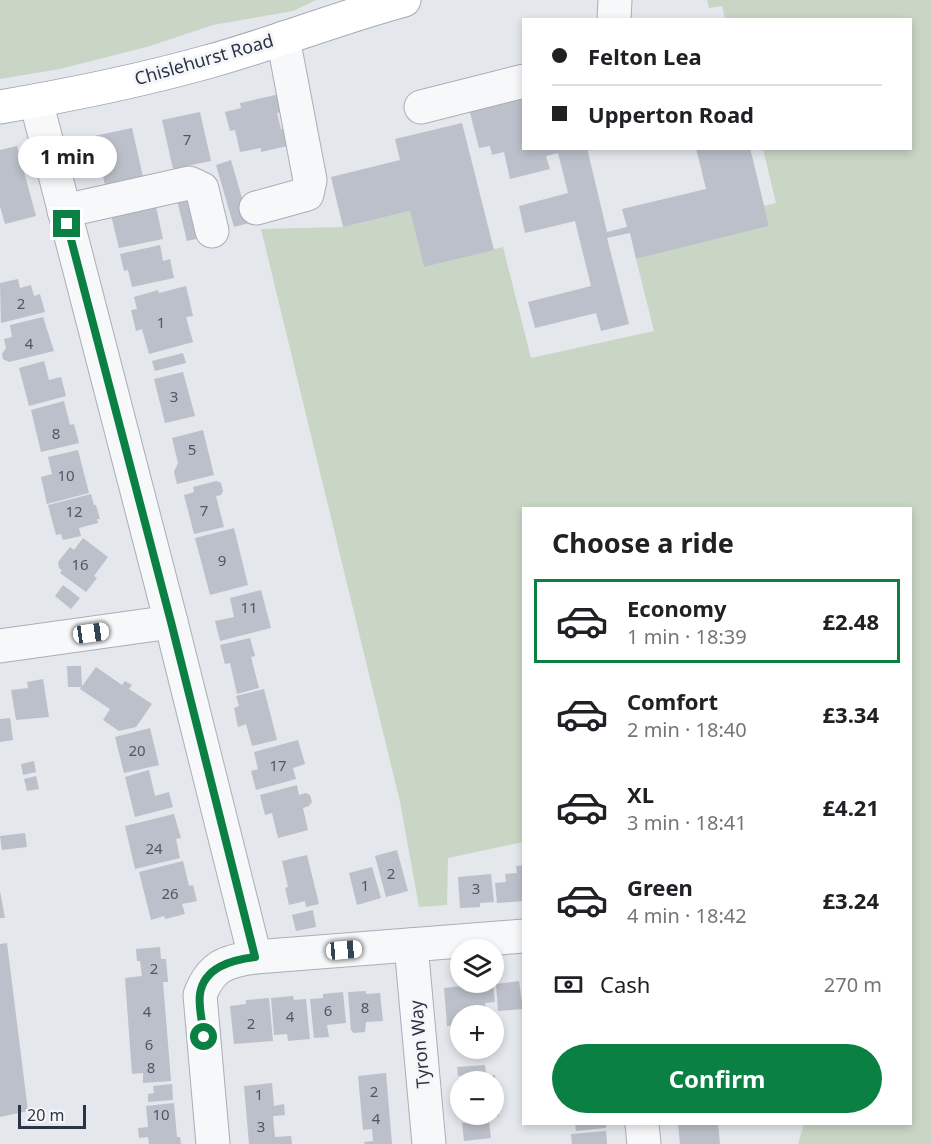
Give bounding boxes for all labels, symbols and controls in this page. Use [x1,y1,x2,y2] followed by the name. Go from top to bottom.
[132,28,276,90] street label: Chislehurst Road
[588,41,702,71] text: Felton Lea
[588,99,754,129] text: Upperton Road
[183,129,191,149] house number: 7
[17,137,116,179] callout: 1 min
[40,143,95,170] text: 1 min
[53,210,80,237] route end
[17,293,25,313] house number: 2
[157,312,165,332] house number: 1
[25,333,34,353] house number: 4
[170,386,178,406] house number: 3
[52,423,60,443] house number: 8
[188,439,196,459] house number: 5
[57,465,75,485] house number: 10
[200,500,208,520] house number: 7
[65,501,83,521] house number: 12
[552,524,734,561] text: Choose a ride
[218,550,226,570] house number: 9
[71,554,89,574] house number: 16
[627,593,726,623] text: Economy
[555,594,609,648] icon: car
[240,597,258,617] house number: 11
[822,606,879,636] text: £2.48
[72,622,110,644] car
[627,623,747,650] text: 1 min · 18:39
[627,686,718,716] text: Comfort
[555,687,609,741] icon: car
[822,699,879,729] text: £3.34
[627,716,747,743] text: 2 min · 18:40
[128,740,146,760] house number: 20
[269,755,287,775] house number: 17
[627,779,654,809] text: XL
[555,780,609,834] icon: car
[822,792,879,822] text: £4.21
[627,809,747,836] text: 3 min · 18:41
[145,838,163,858] house number: 24
[387,863,395,883] house number: 2
[627,872,693,902] text: Green
[555,873,609,927] icon: car
[361,875,369,895] house number: 1
[472,878,480,898] house number: 3
[161,883,179,903] house number: 26
[822,885,879,915] text: £3.24
[627,902,747,929] text: 4 min · 18:42
[325,939,363,961] car
[450,939,504,1125] map controls
[450,939,504,993] button: layers
[150,958,158,978] house number: 2
[552,968,585,1001] icon: cash
[600,969,650,999] text: Cash
[824,971,882,998] text: 270 m
[361,997,369,1017] house number: 8
[403,998,435,1089] street label: Tyron Way
[324,1000,332,1020] house number: 6
[143,1001,152,1021] house number: 4
[450,1005,504,1059] button: +
[286,1006,295,1026] house number: 4
[247,1013,255,1033] house number: 2
[190,1023,217,1050] route start
[145,1034,153,1054] house number: 6
[552,1044,882,1113] button: Confirm
[147,1057,155,1077] house number: 8
[450,1071,504,1125] button: −
[370,1081,378,1101] house number: 2
[255,1084,263,1104] house number: 1
[18,1102,86,1130] scale bar
[27,1104,64,1126] text: 20 m
[152,1104,170,1124] house number: 10
[372,1108,381,1128] house number: 4
[257,1116,265,1136] house number: 3

